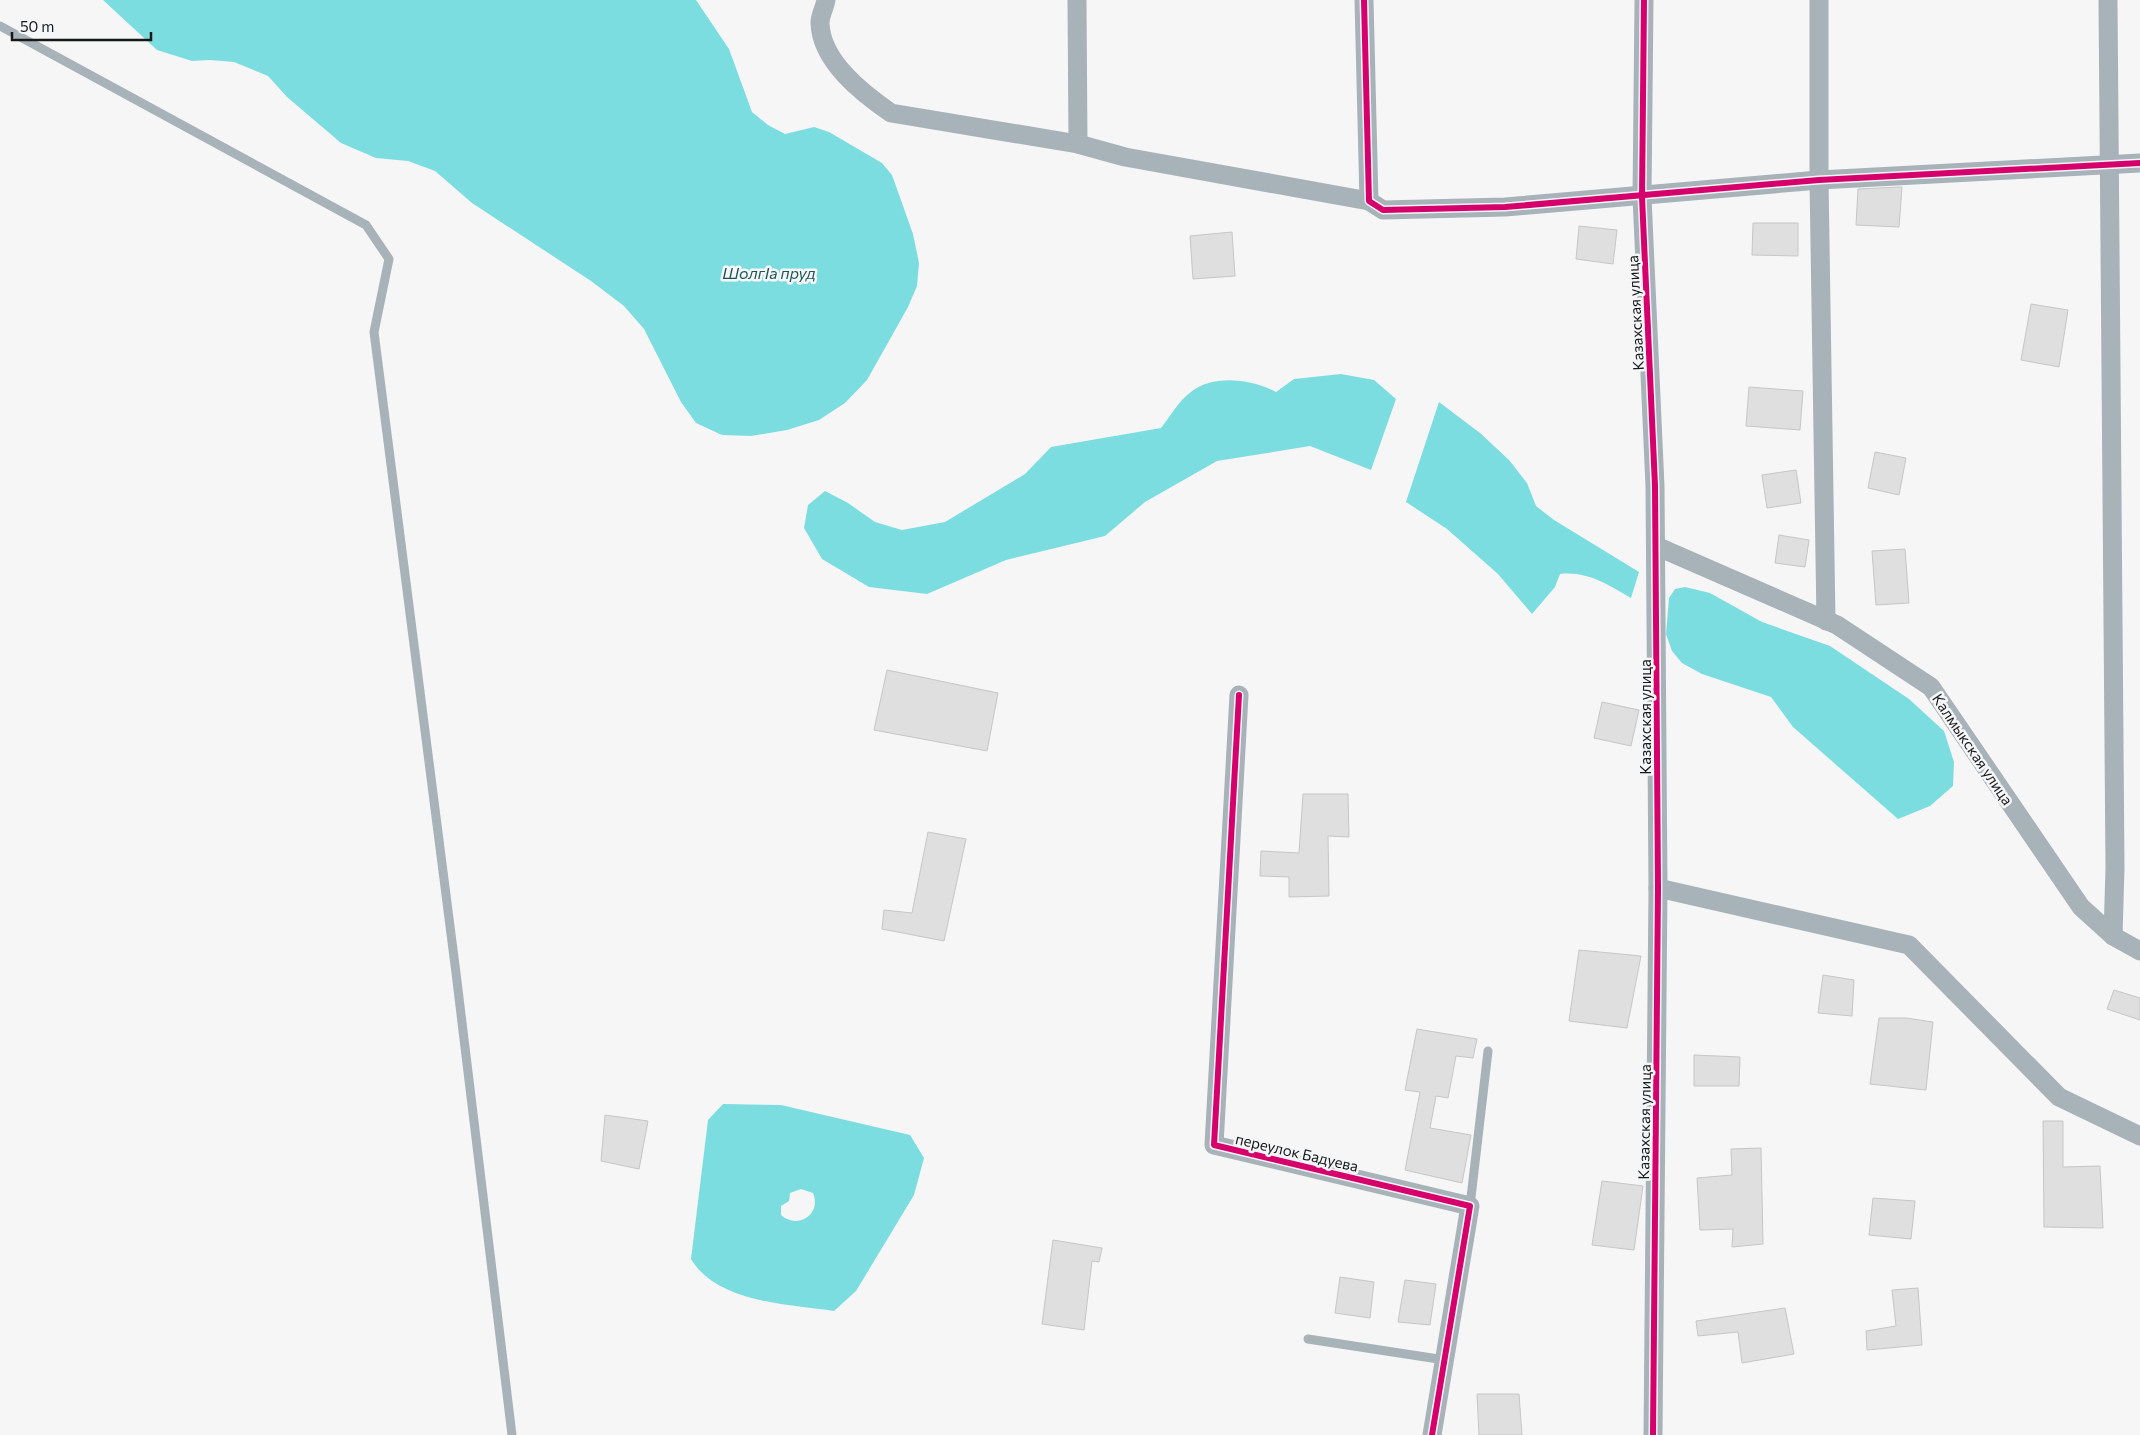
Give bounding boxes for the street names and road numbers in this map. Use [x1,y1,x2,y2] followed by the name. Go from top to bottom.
[1623,255,1647,371] street label: Казахская улица
[1636,659,1654,775] street label: Казахская улица
[1929,690,2017,808] street label: Калмыкская улица
[1634,1064,1654,1180] street label: Казахская улица
[1234,1129,1360,1175] street label: переулок Бадуева

